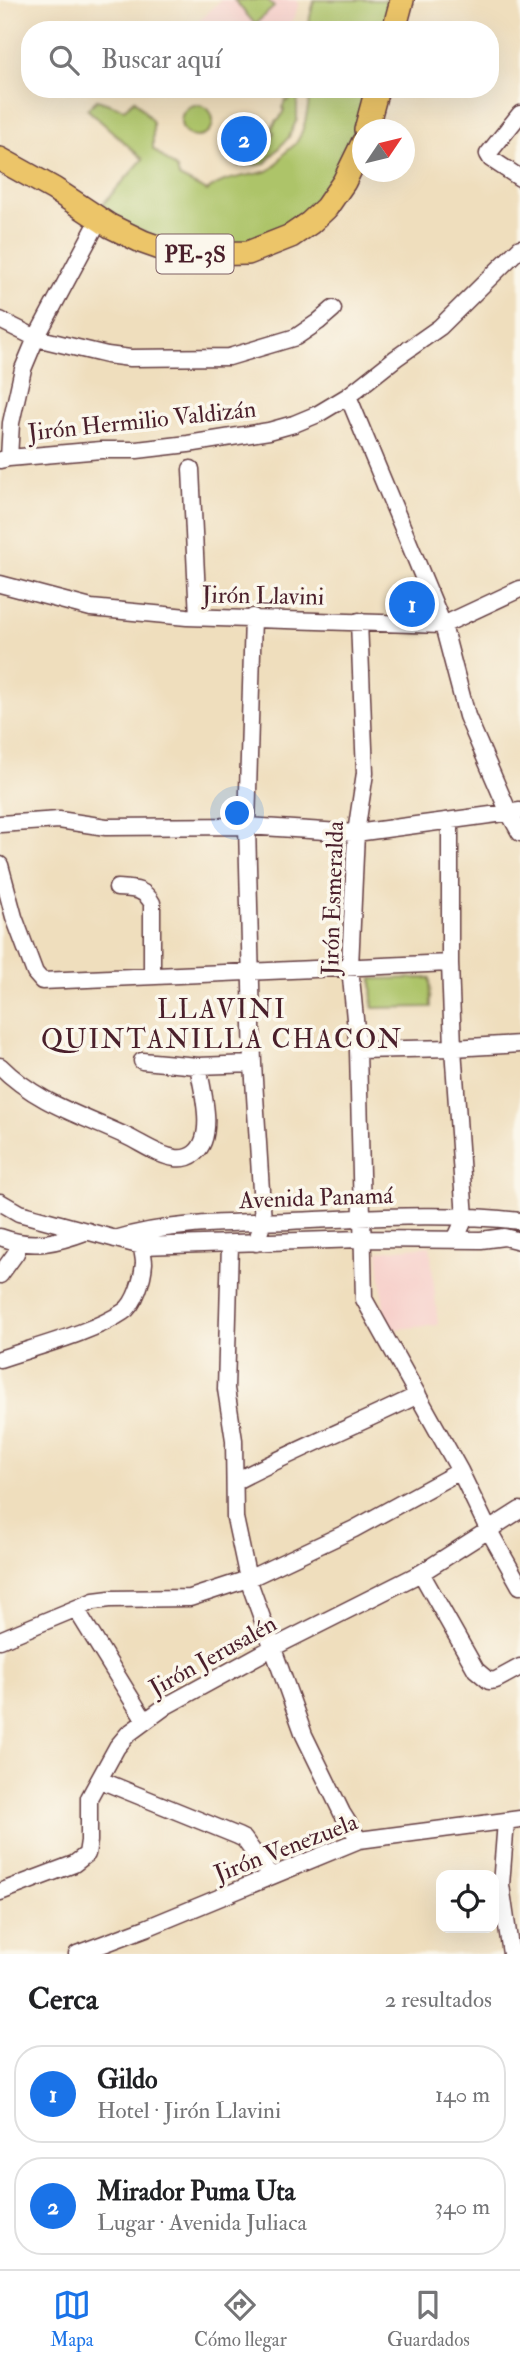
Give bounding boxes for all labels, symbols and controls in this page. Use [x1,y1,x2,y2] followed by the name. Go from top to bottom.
[21,21,499,98] search box
[45,41,83,79] icon: search
[101,44,221,76] text: Buscar aquí
[221,113,267,165] pin: 2
[352,119,415,182] north arrow
[156,234,234,274] road number: PE-3S
[25,394,258,448] street label: Jirón Hermilio Valdizán
[389,578,435,630] pin: 1
[201,579,324,613] street label: Jirón Llavini
[220,796,254,830] your location
[315,819,351,977] street label: Jirón Esmeralda
[41,994,403,1056] district label: LLAVINI QUINTANILLA CHACON
[237,1180,395,1216] street label: Avenida Panamá
[143,1608,282,1704] street label: Jirón Jerusalén
[209,1806,363,1890] street label: Jirón Venezuela
[436,1870,499,1933] map controls
[436,1870,499,1933] button: locate
[28,1981,98,2018] text: Cerca
[385,1985,492,2014] text: 2 resultados
[97,2064,158,2096] text: Gildo
[49,2080,57,2109] text: 1
[435,2080,490,2109] text: 140 m
[97,2096,281,2125] text: Hotel · Jirón Llavini
[97,2176,295,2208] text: Mirador Puma Uta
[47,2192,59,2221] text: 2
[434,2192,490,2221] text: 340 m
[97,2208,307,2237] text: Lugar · Avenida Juliaca
[50,2286,94,2352] tab: Mapa
[194,2286,287,2352] tab: Cómo llegar
[387,2286,470,2352] tab: Guardados

